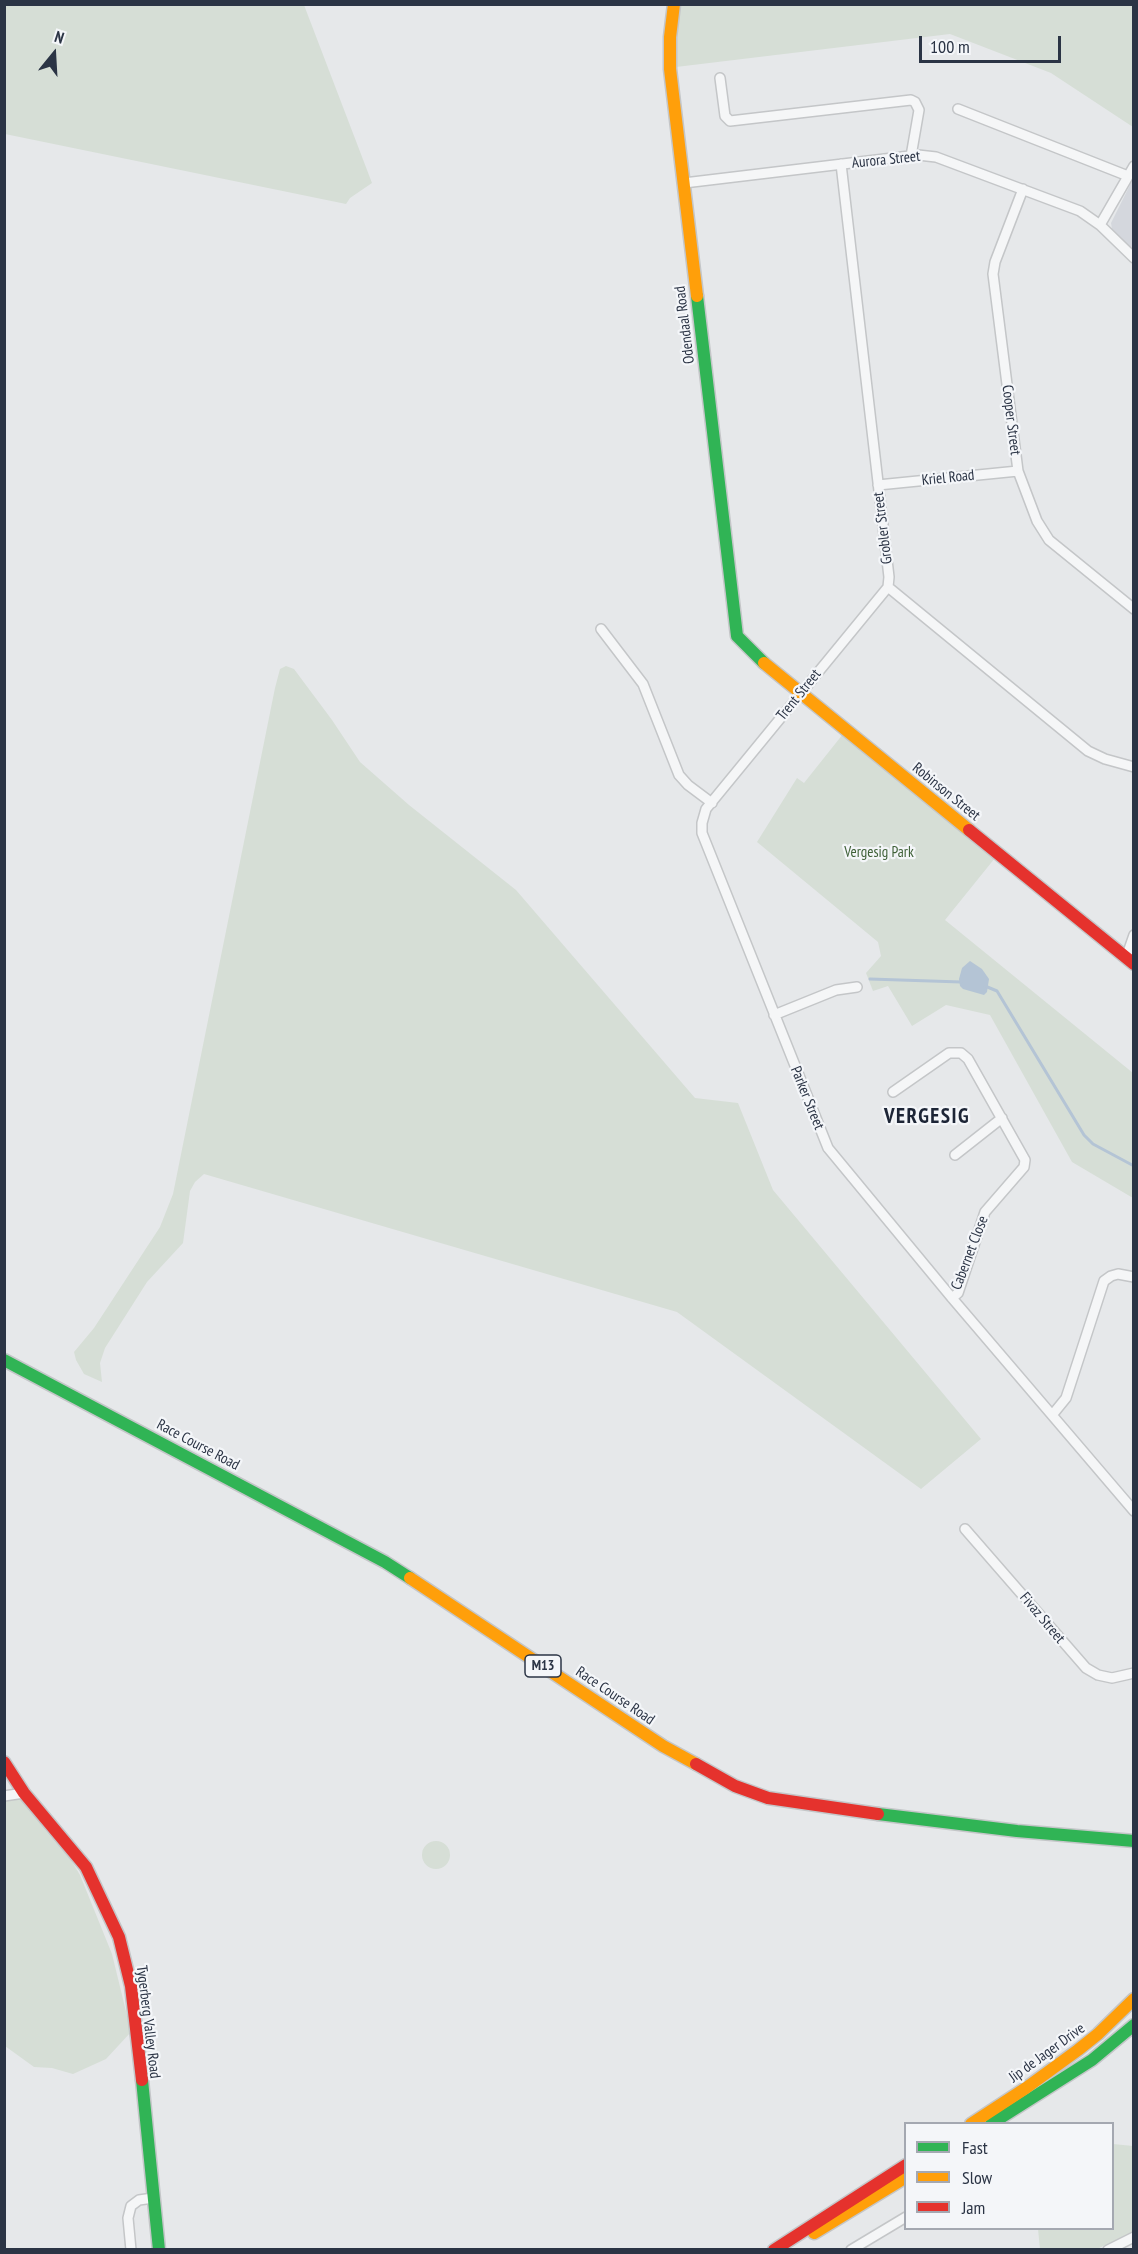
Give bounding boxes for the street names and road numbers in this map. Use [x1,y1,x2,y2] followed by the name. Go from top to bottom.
[851,147,921,173] street label: Aurora Street
[671,285,699,365] street label: Odendaal Road
[998,384,1024,456] street label: Cooper Street
[921,466,975,490] street label: Kriel Road
[870,491,896,565] street label: Grobler Street
[773,666,825,724] street label: Trent Street
[909,759,983,825] street label: Robinson Street
[786,1064,828,1132] street label: Parker Street
[948,1214,992,1292] street label: Cabernet Close
[153,1416,243,1474] street label: Race Course Road
[1016,1589,1068,1647] street label: Fivaz Street
[525,1655,561,1677] road number: M13
[572,1663,658,1729] street label: Race Course Road
[132,1964,164,2080] street label: Tygerberg Valley Road
[1006,2019,1088,2087] street label: Jip de Jager Drive

